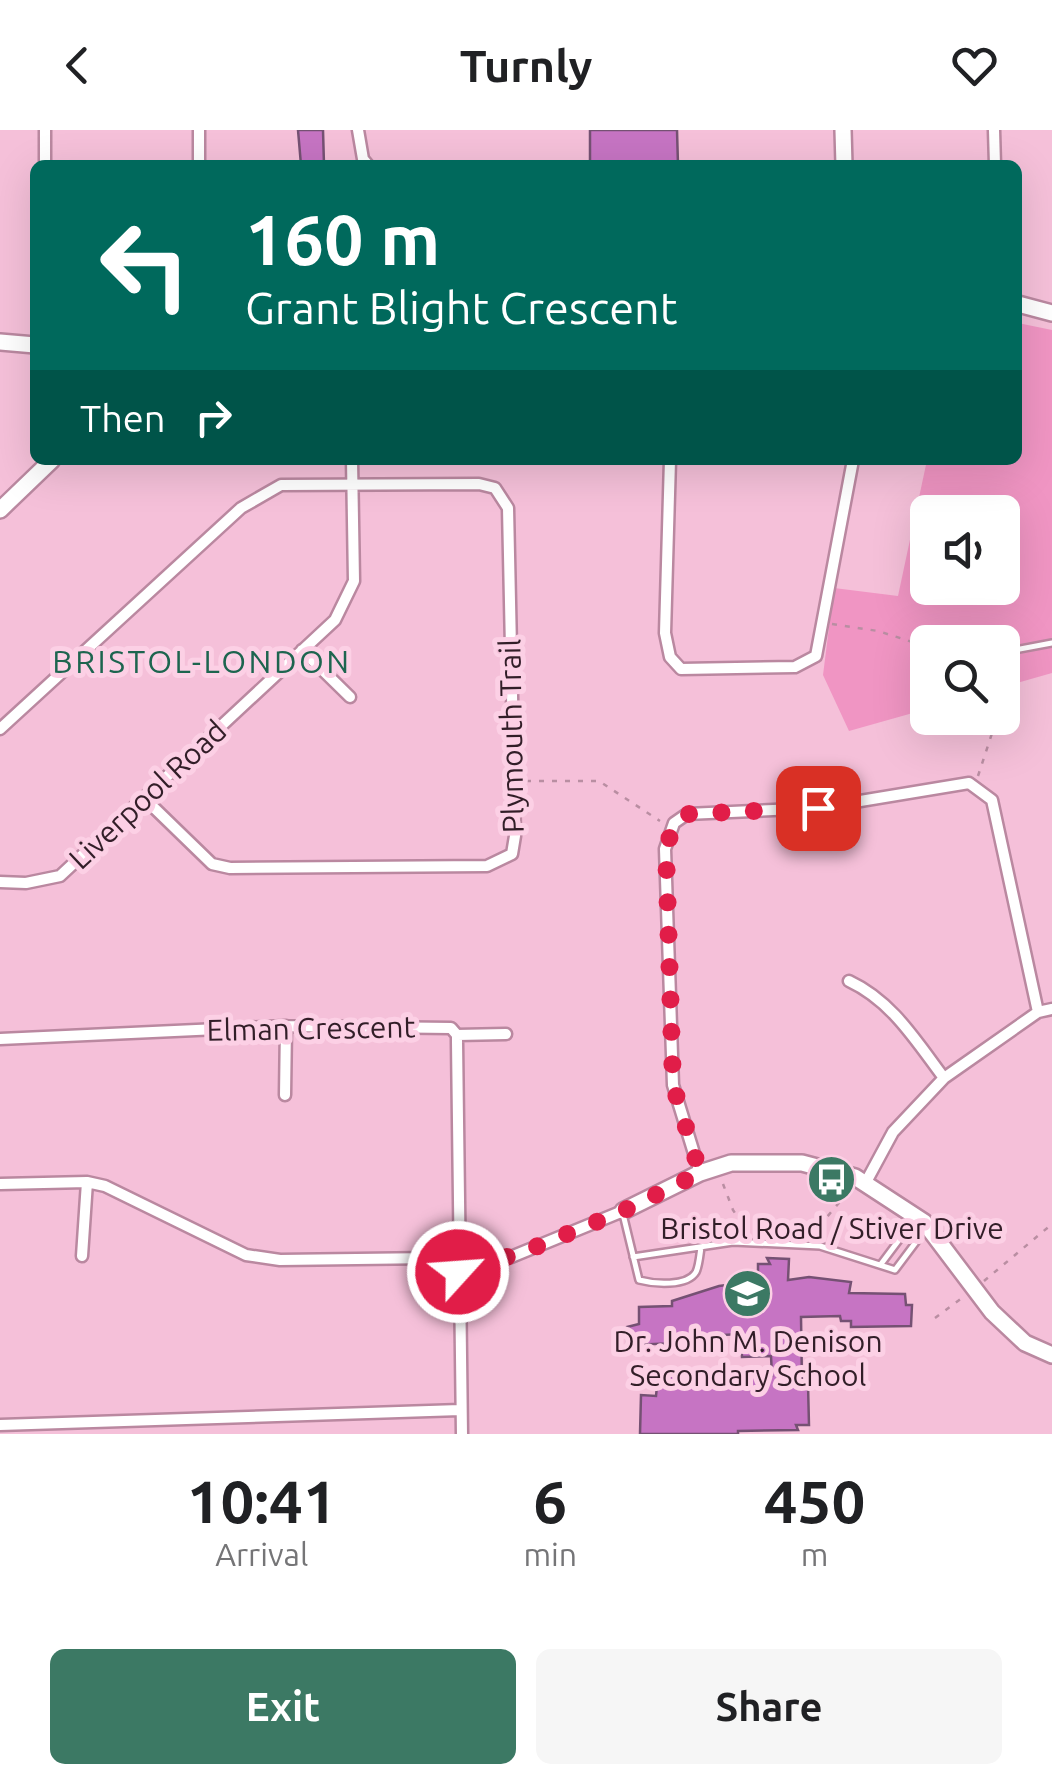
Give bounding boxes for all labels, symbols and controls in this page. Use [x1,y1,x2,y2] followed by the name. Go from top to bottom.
[50,38,105,93] icon: back
[947,38,1002,93] icon: heart
[460,40,592,91] text: Turnly
[80,200,210,330] icon: left
[245,200,440,278] text: 160 m
[245,282,678,333] text: Grant Blight Crescent
[186,390,241,445] icon: right
[80,397,166,439] text: Then
[910,495,1020,735] map controls
[910,495,1020,605] button: sound
[910,625,1020,735] button: search
[492,639,530,833] street label: Plymouth Trail
[52,643,352,679] district label: BRISTOL-LONDON
[62,713,233,875] street label: Liverpool Road
[776,766,861,851] pin
[791,781,846,836] icon: arrive
[206,1009,416,1047] street label: Elman Crescent
[806,1154,858,1206] bus stop icon: Bristol Road / Stiver Drive
[660,1211,1004,1245] place label: Bristol Road / Stiver Drive
[406,1220,510,1324] position arrow
[722,1267,774,1319] school or university icon: Dr. John M. Denison Secondary School
[613,1324,883,1392] place label: Dr. John M. Denison Secondary School
[187,1467,337,1534] text: 10:41
[533,1467,567,1534] text: 6
[764,1467,865,1534] text: 450
[215,1536,308,1572] text: Arrival
[523,1536,577,1572] text: min
[801,1536,828,1572] text: m
[50,1649,516,1764] button: Exit
[536,1649,1002,1764] button: Share

